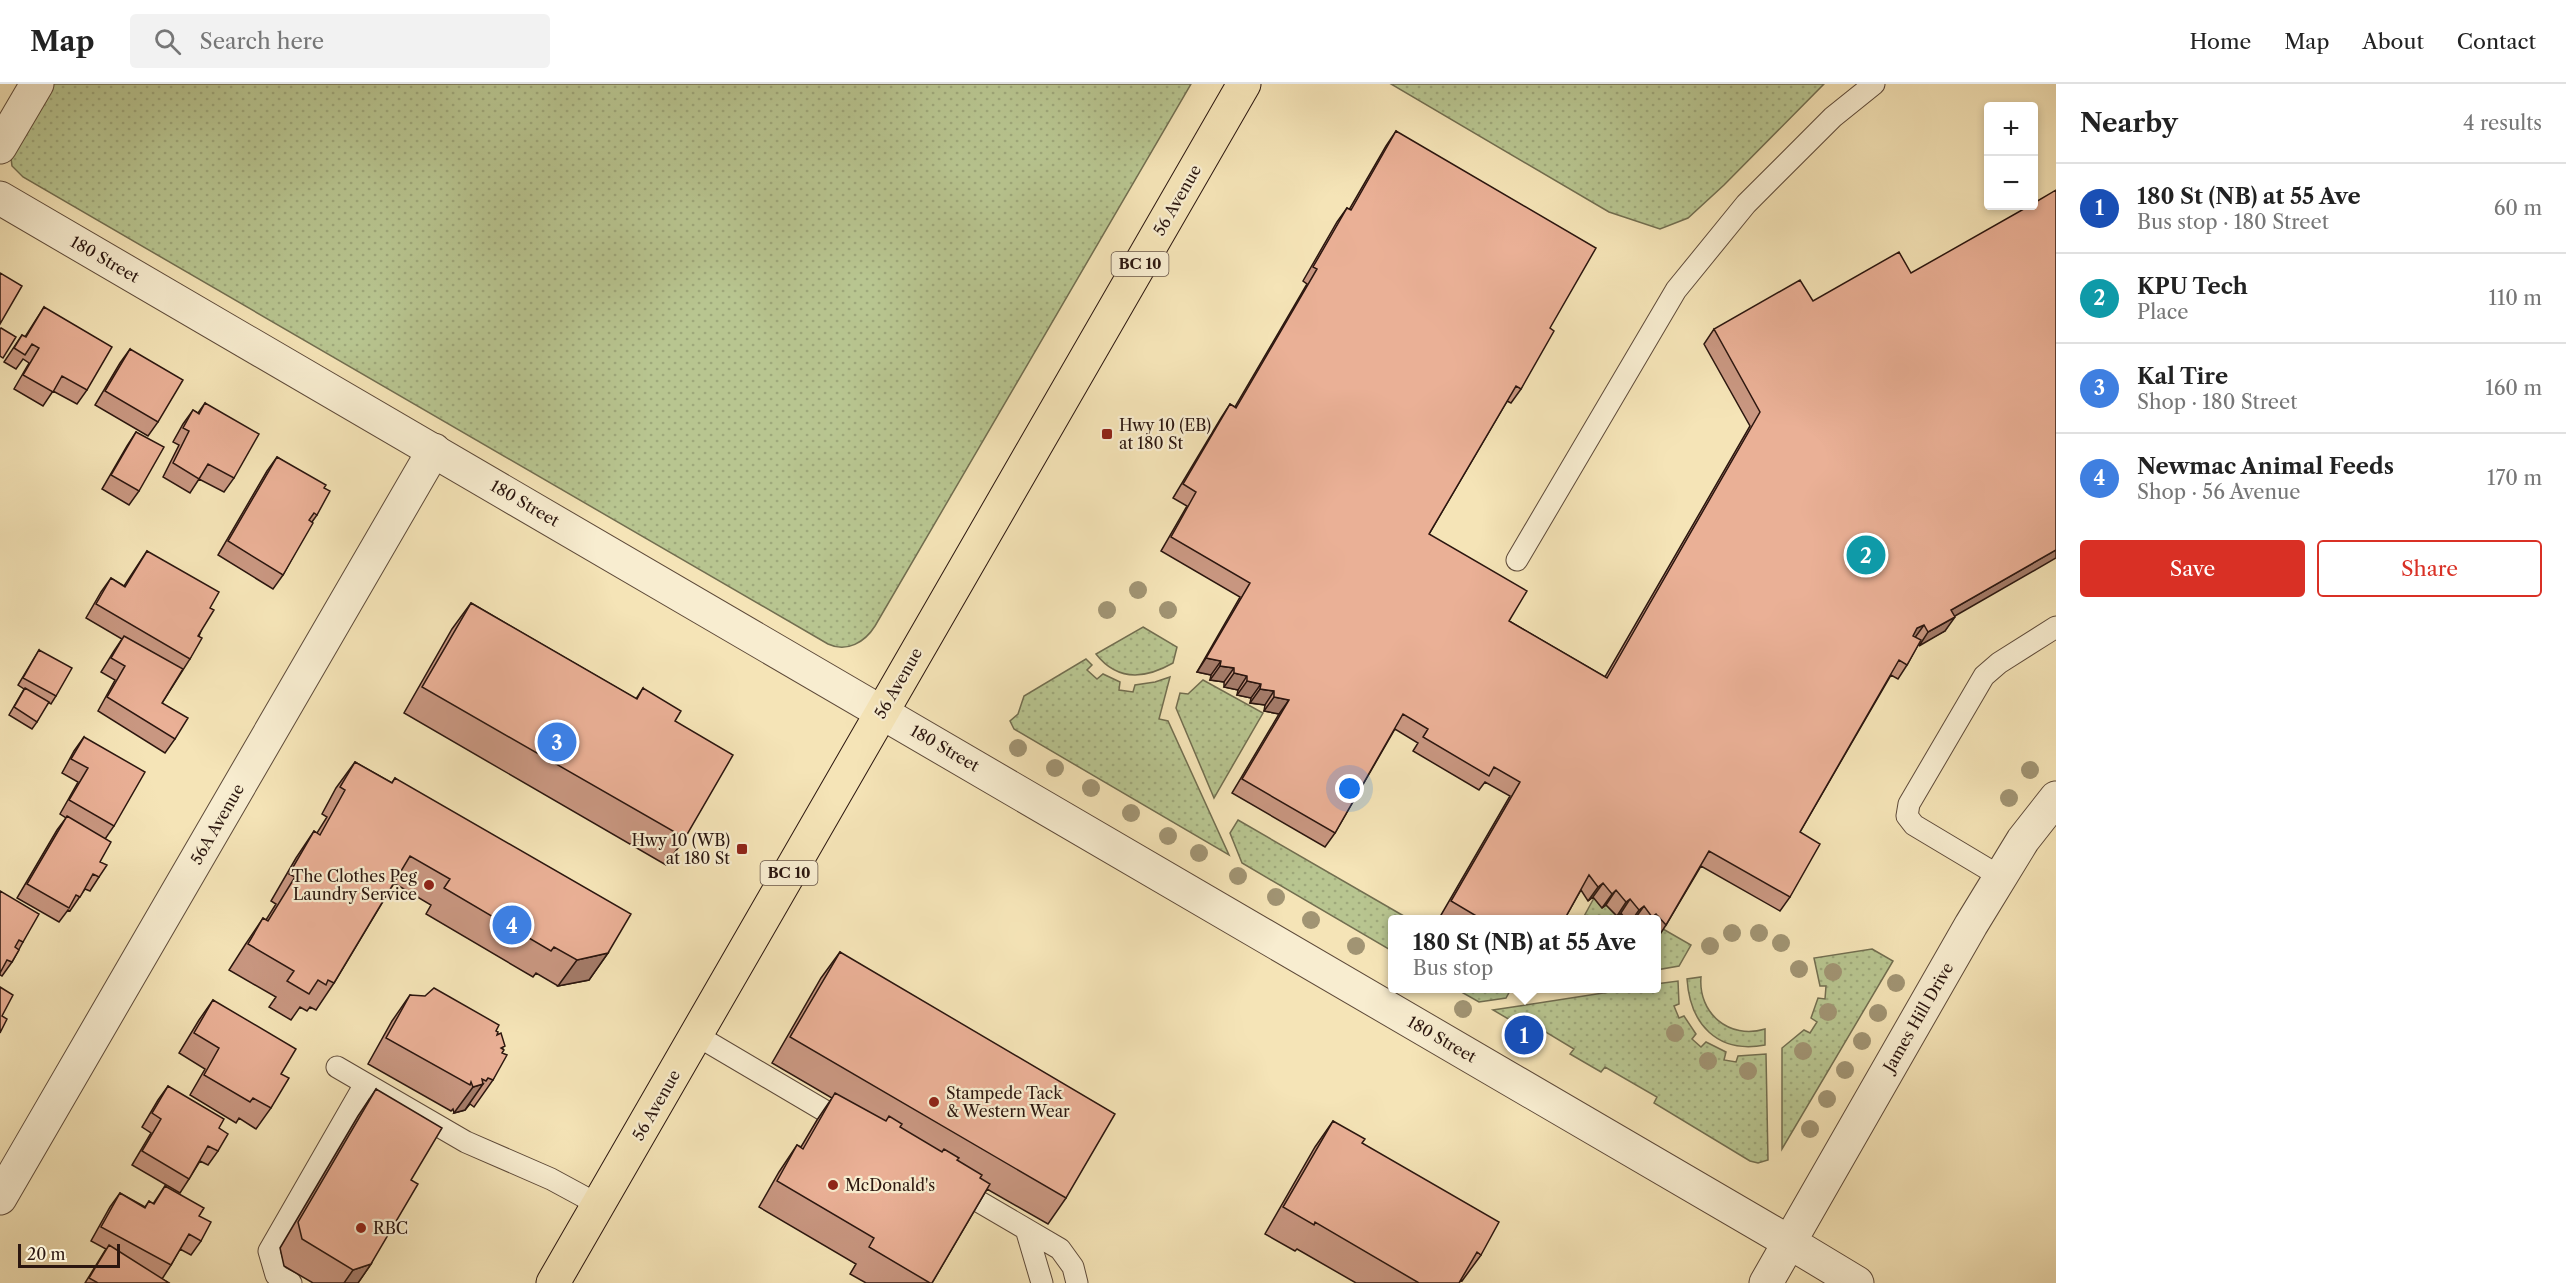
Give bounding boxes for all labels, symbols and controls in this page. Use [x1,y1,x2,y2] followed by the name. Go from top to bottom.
[130,14,550,68] search box
[30,24,94,58] text: Map
[151,25,184,58] icon: search
[199,28,324,55] text: Search here
[2190,29,2251,54] text: Home
[2284,29,2329,54] text: Map
[2362,29,2424,54] text: About
[2457,29,2536,54] text: Contact
[1984,102,2038,210] map controls
[1984,102,2038,156] button: +
[2080,107,2178,139] text: Nearby
[2463,111,2542,135] text: 4 results
[1984,156,2038,210] button: −
[1149,161,1205,239] street label: 56 Avenue
[2137,183,2361,210] text: 180 St (NB) at 55 Ave
[2095,196,2104,220] text: 1
[2494,196,2542,220] text: 60 m
[2137,210,2329,234] text: Bus stop · 180 Street
[67,231,143,287] street label: 180 Street
[1112,252,1168,276] road number: BC 10
[2137,273,2248,300] text: KPU Tech
[2094,286,2105,310] text: 2
[2489,286,2542,310] text: 110 m
[2137,300,2188,324] text: Place
[2137,363,2228,390] text: Kal Tire
[2094,376,2105,400] text: 3
[2485,376,2542,400] text: 160 m
[2137,390,2297,414] text: Shop · 180 Street
[1119,415,1211,453] place label: Hwy 10 (EB) at 180 St
[1100,427,1114,441] marker: Hwy 10 (EB) at 180 St
[2137,453,2394,480] text: Newmac Animal Feeds
[2094,466,2105,490] text: 4
[2487,466,2542,490] text: 170 m
[487,475,563,531] street label: 180 Street
[2137,480,2301,504] text: Shop · 56 Avenue
[1846,532,1886,578] pin: 2
[2080,540,2305,597] button: Save
[2317,540,2542,597] button: Share
[870,644,926,722] street label: 56 Avenue
[538,720,576,764] pin: 3
[907,720,983,776] street label: 180 Street
[1335,774,1364,803] your location
[186,780,248,868] street label: 56A Avenue
[631,830,730,868] place label: Hwy 10 (WB) at 180 St
[735,842,749,856] marker: Hwy 10 (WB) at 180 St
[760,861,818,885] road number: BC 10
[291,866,418,904] place label: The Clothes Peg Laundry Service
[422,878,436,892] marker: The Clothes Peg Laundry Service
[492,902,532,948] pin: 4
[1388,915,1661,993] popup
[1413,929,1636,956] text: 180 St (NB) at 55 Ave
[1413,956,1493,980] text: Bus stop
[1877,959,1957,1078] street label: James Hill Drive
[1404,1011,1480,1067] street label: 180 Street
[1504,1012,1544,1058] pin: 1
[628,1066,684,1144] street label: 56 Avenue
[946,1083,1070,1121] place label: Stampede Tack & Western Wear
[927,1095,941,1109] marker: Stampede Tack & Western Wear
[845,1175,935,1195] place label: McDonald's
[826,1178,840,1192] marker: McDonald's
[373,1218,408,1238] place label: RBC
[354,1221,368,1235] marker: RBC
[18,1241,120,1268] scale bar
[27,1244,66,1264] text: 20 m

